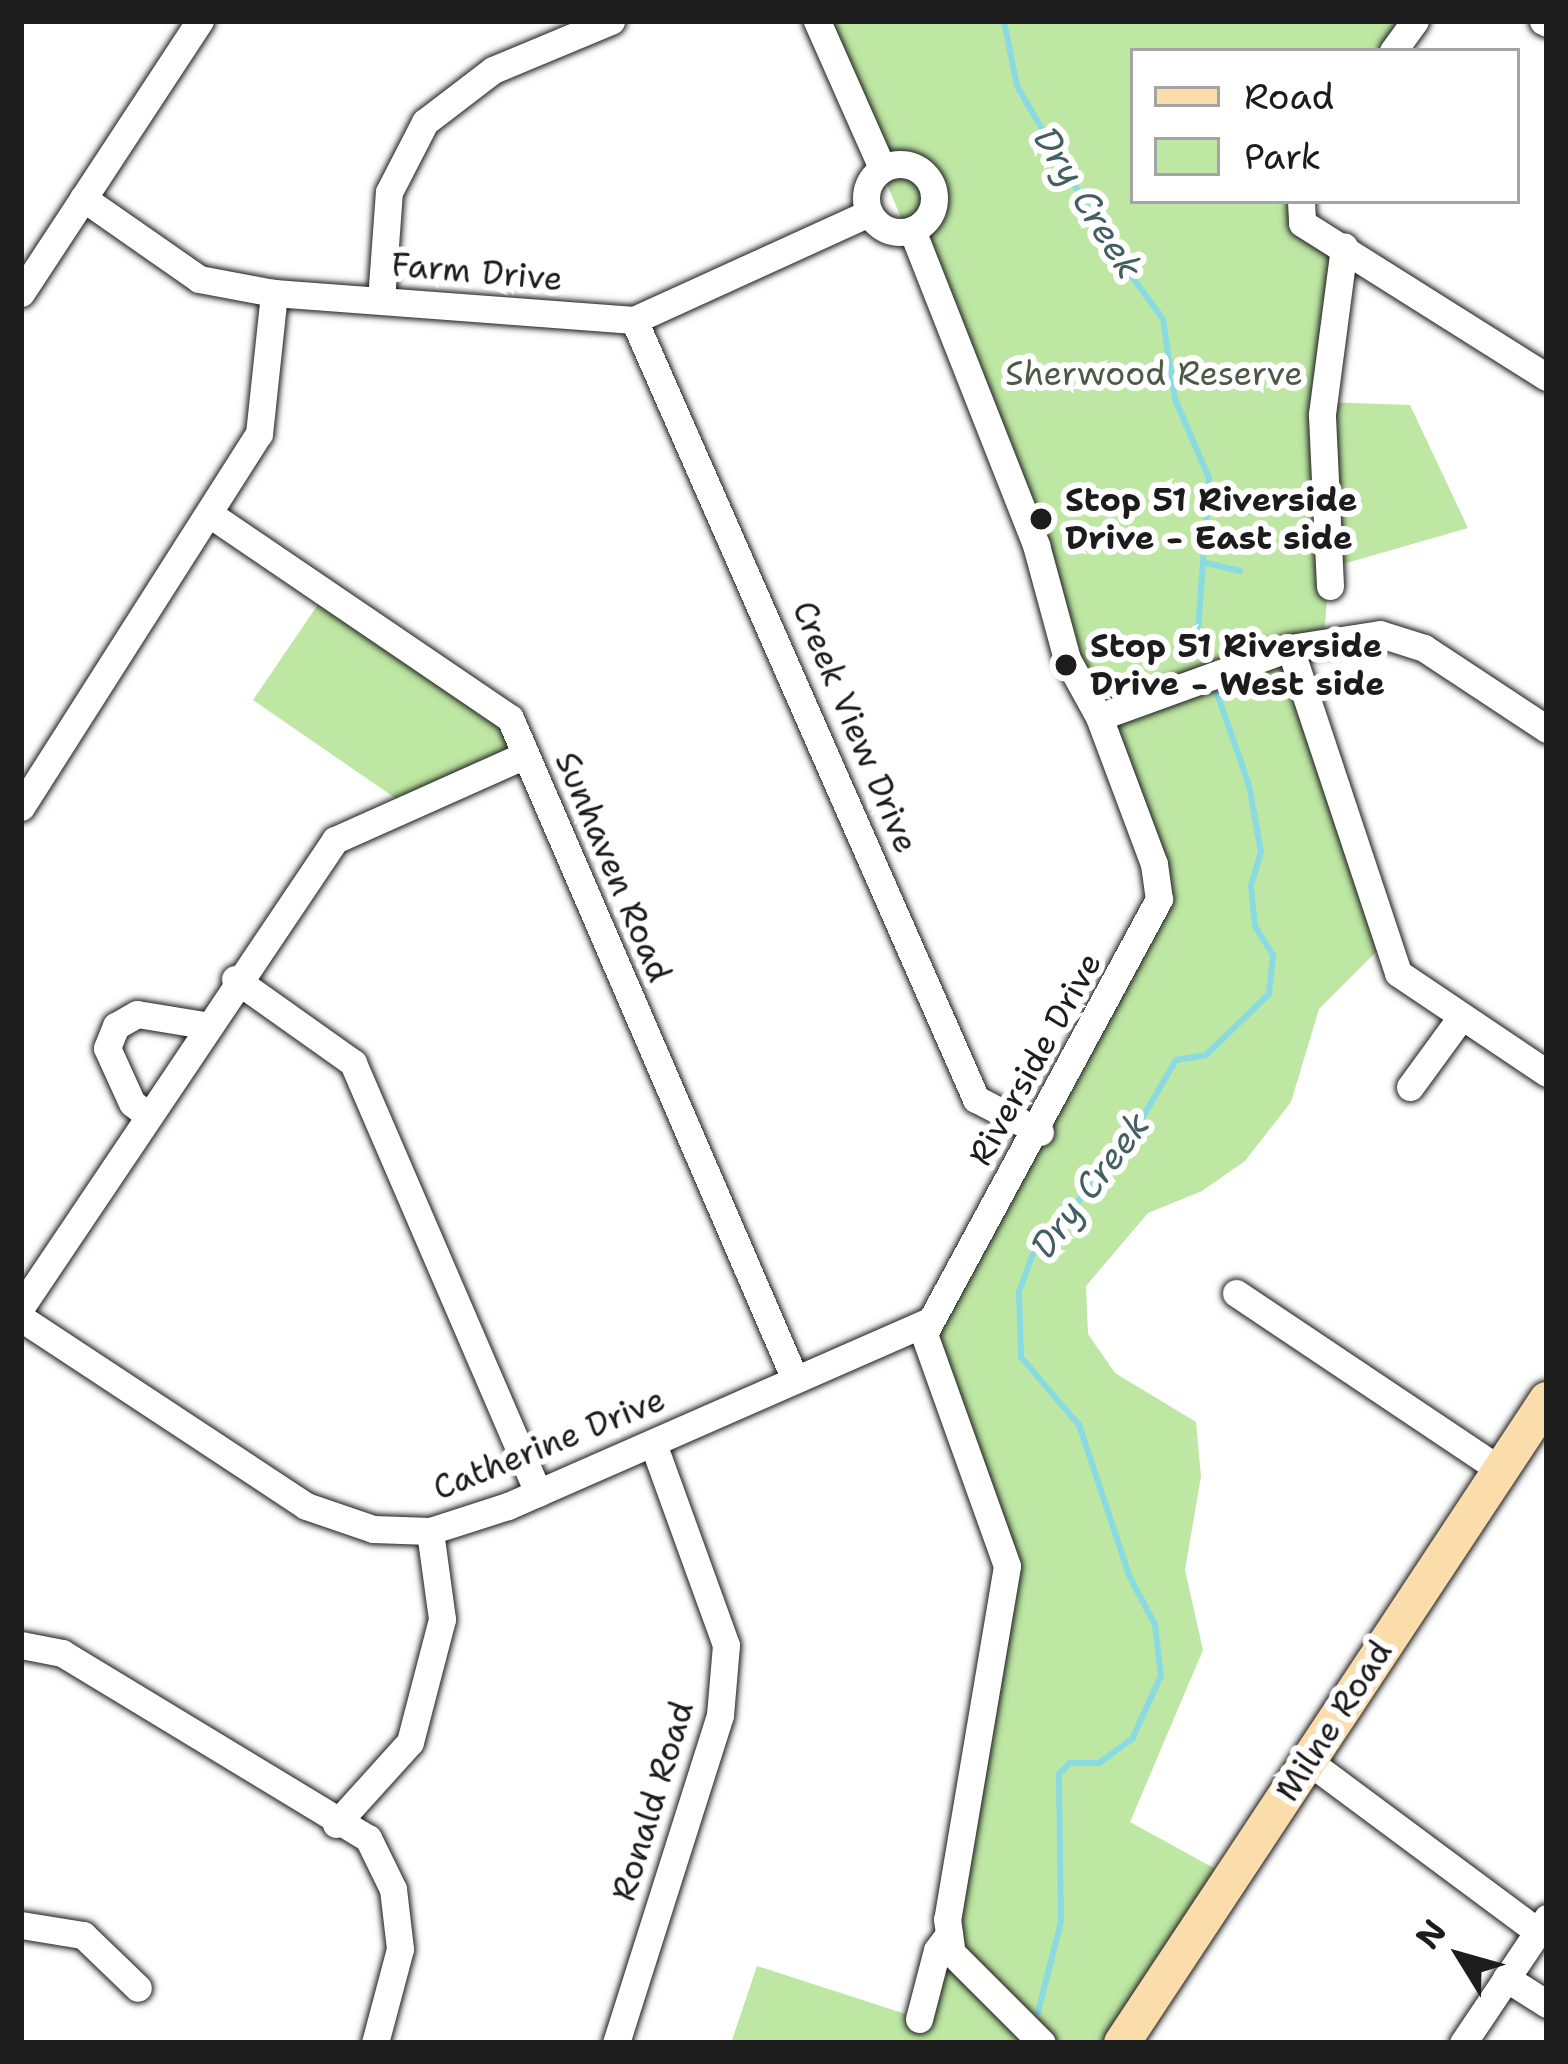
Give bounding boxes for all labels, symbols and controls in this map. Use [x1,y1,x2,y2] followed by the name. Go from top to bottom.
[1130,48,1520,204] legend
[1244,72,1334,121] text: Road
[1024,119,1152,287] water label: Dry Creek
[1244,132,1321,181] text: Park
[390,245,564,299] street label: Farm Drive
[1005,354,1303,394] park label: Sherwood Reserve
[1065,480,1357,558] place label: Stop 51 Riverside Drive - East side
[1028,506,1054,532] marker: Stop 51 Riverside Drive - East side
[784,595,926,859] street label: Creek View Drive
[1090,626,1385,704] place label: Stop 51 Riverside Drive - West side
[1053,652,1079,678] marker: Stop 51 Riverside Drive - West side
[547,746,679,988] street label: Sunhaven Road
[960,946,1110,1172] street label: Riverside Drive
[1021,1104,1159,1266] water label: Dry Creek
[427,1380,671,1508] street label: Catherine Drive
[1267,1633,1401,1809] street label: Milne Road
[604,1696,702,1906] street label: Ronald Road
[1400,1896,1520,2016] north arrow
[1405,1910,1457,1958] text: N

